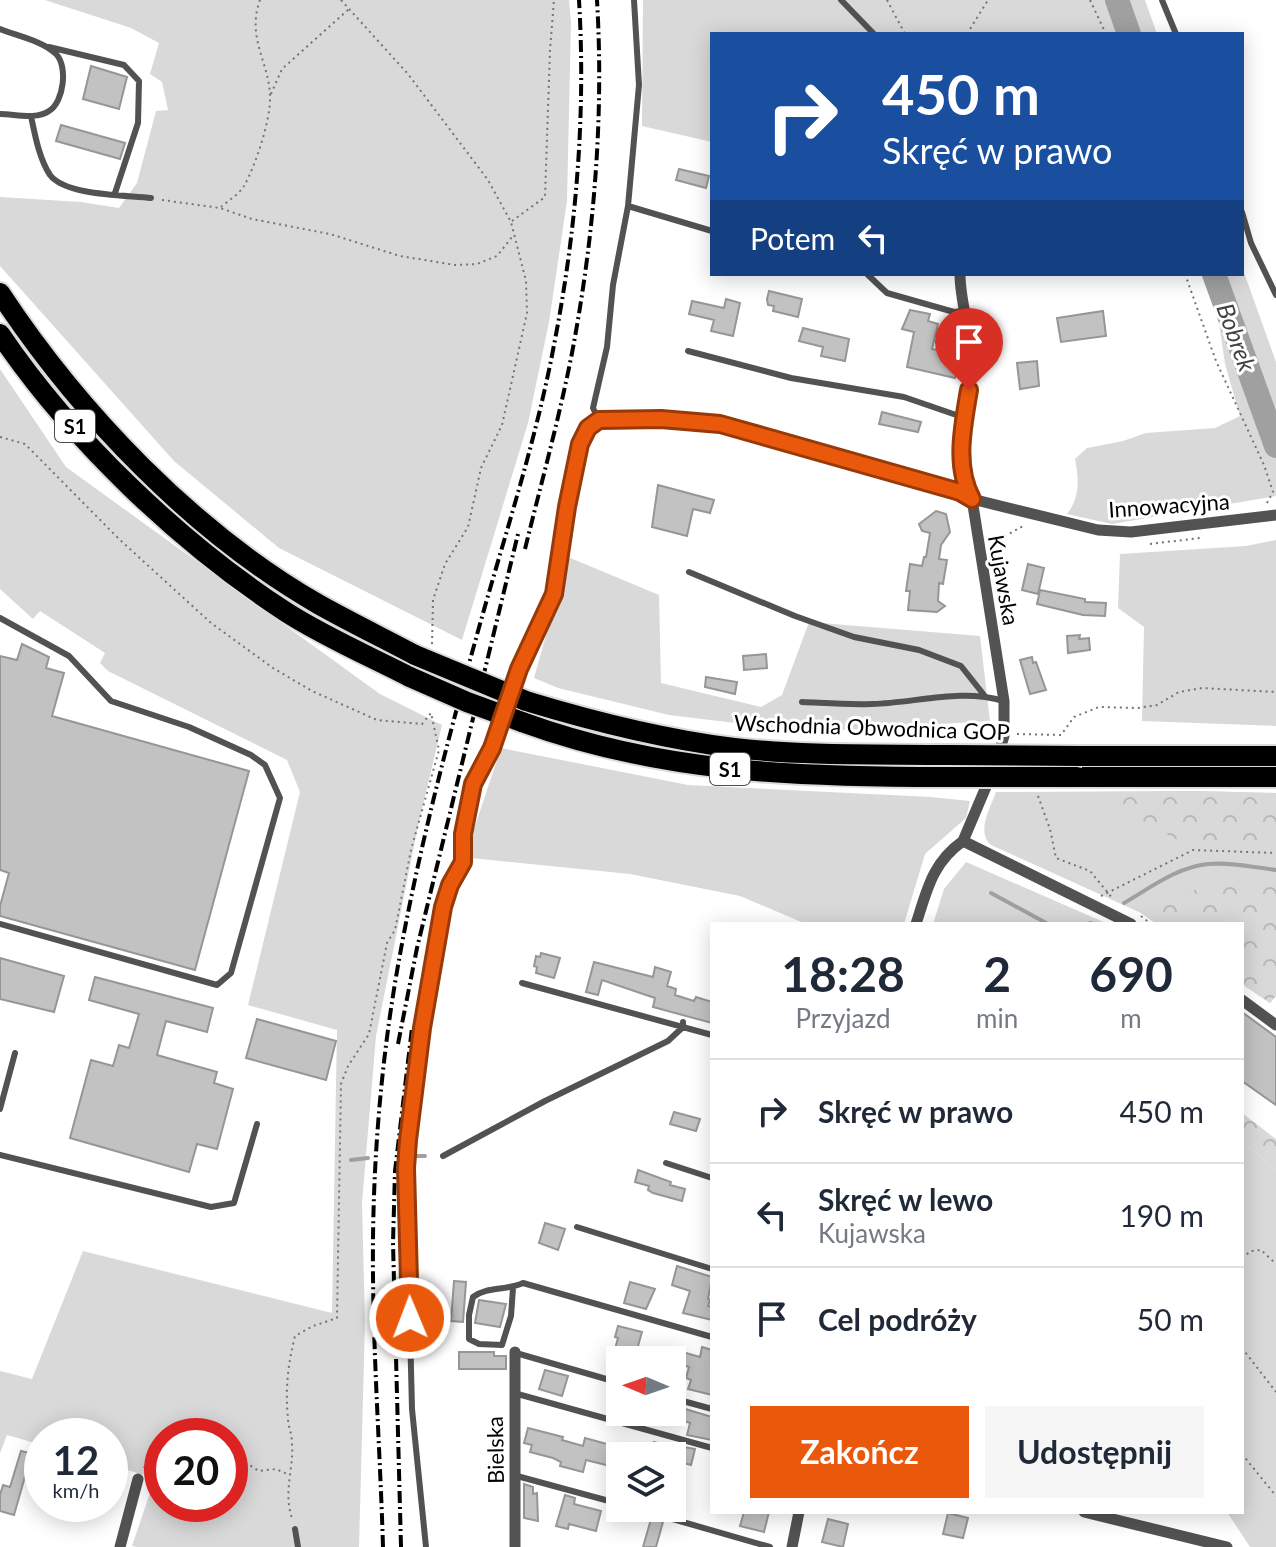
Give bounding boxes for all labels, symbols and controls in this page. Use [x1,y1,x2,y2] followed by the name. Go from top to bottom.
[882,60,1040,127] text: 450 m
[750,64,854,168] icon: right
[882,128,1113,172] text: Skręć w prawo
[851,216,895,260] icon: left
[750,220,835,256] text: Potem
[1211,299,1263,375] water label: Bobrek
[935,308,1003,390] pin
[947,320,991,364] icon: arrive
[55,410,95,442] road number: S1
[1108,487,1230,523] street label: Innowacyjna
[983,533,1025,627] street label: Kujawska
[734,709,1010,745] street label: Wschodnia Obwodnica GOP
[710,753,750,785] road number: S1
[781,945,905,1002] text: 18:28
[983,945,1011,1002] text: 2
[1089,945,1173,1002] text: 690
[795,1002,891,1034] text: Przyjazd
[976,1002,1018,1034] text: min
[1120,1002,1142,1034] text: m
[750,1089,794,1133] icon: right
[818,1093,1013,1129] text: Skręć w prawo
[1119,1093,1204,1129] text: 450 m
[818,1181,993,1217] text: Skręć w lewo
[750,1193,794,1237] icon: left
[1119,1197,1204,1233] text: 190 m
[818,1217,926,1249] text: Kujawska
[368,1276,452,1360] position arrow
[750,1297,794,1341] icon: arrive
[818,1301,977,1337] text: Cel podróży
[1137,1301,1204,1337] text: 50 m
[606,1346,686,1426] north arrow
[606,1346,686,1522] map controls
[750,1406,969,1498] button: Zakończ
[985,1406,1204,1498] button: Udostępnij
[481,1416,509,1484] street label: Bielska
[144,1418,248,1522] speed limit sign: 20
[53,1436,99,1484] text: 12
[606,1442,686,1522] button: layers
[53,1478,99,1502] text: km/h

